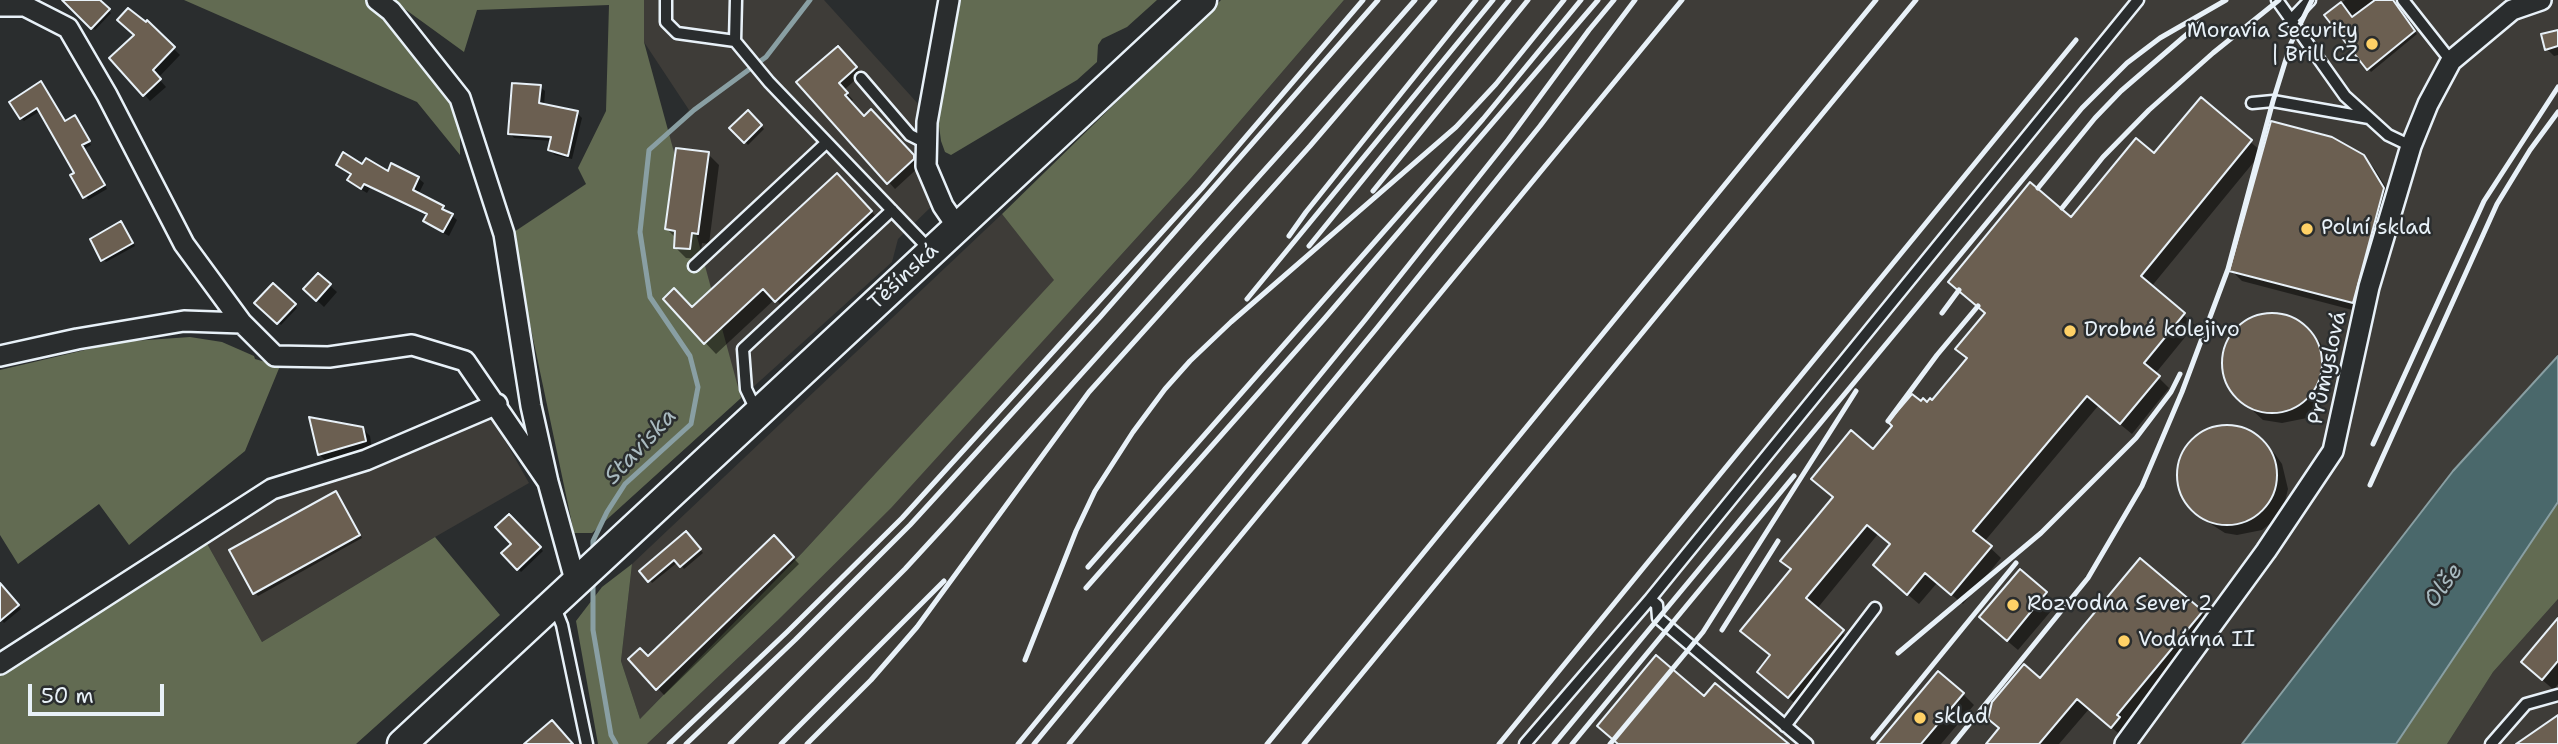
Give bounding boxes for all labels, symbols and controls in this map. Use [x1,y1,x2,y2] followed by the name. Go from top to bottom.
[2187,19,2358,69] place label: Moravia Security | Brill CZ
[2364,36,2380,52] marker: Moravia Security | Brill CZ
[2321,216,2431,242] place label: Polní sklad
[2299,221,2315,237] marker: Polní sklad
[864,238,944,316] street label: Těšínská
[2304,309,2352,427] street label: Průmyslová
[2084,318,2240,344] place label: Drobné kolejivo
[2062,323,2078,339] marker: Drobné kolejivo
[599,403,683,491] water label: Staviska
[2419,558,2469,614] water label: Olše
[2027,592,2212,618] place label: Rozvodna Sever 2
[2005,597,2021,613] marker: Rozvodna Sever 2
[2138,628,2255,654] place label: Vodárna II
[2116,633,2132,649] marker: Vodárna II
[32,670,168,714] scale bar
[41,682,94,710] text: 50 m
[1934,705,1988,731] place label: sklad
[1912,710,1928,726] marker: sklad

